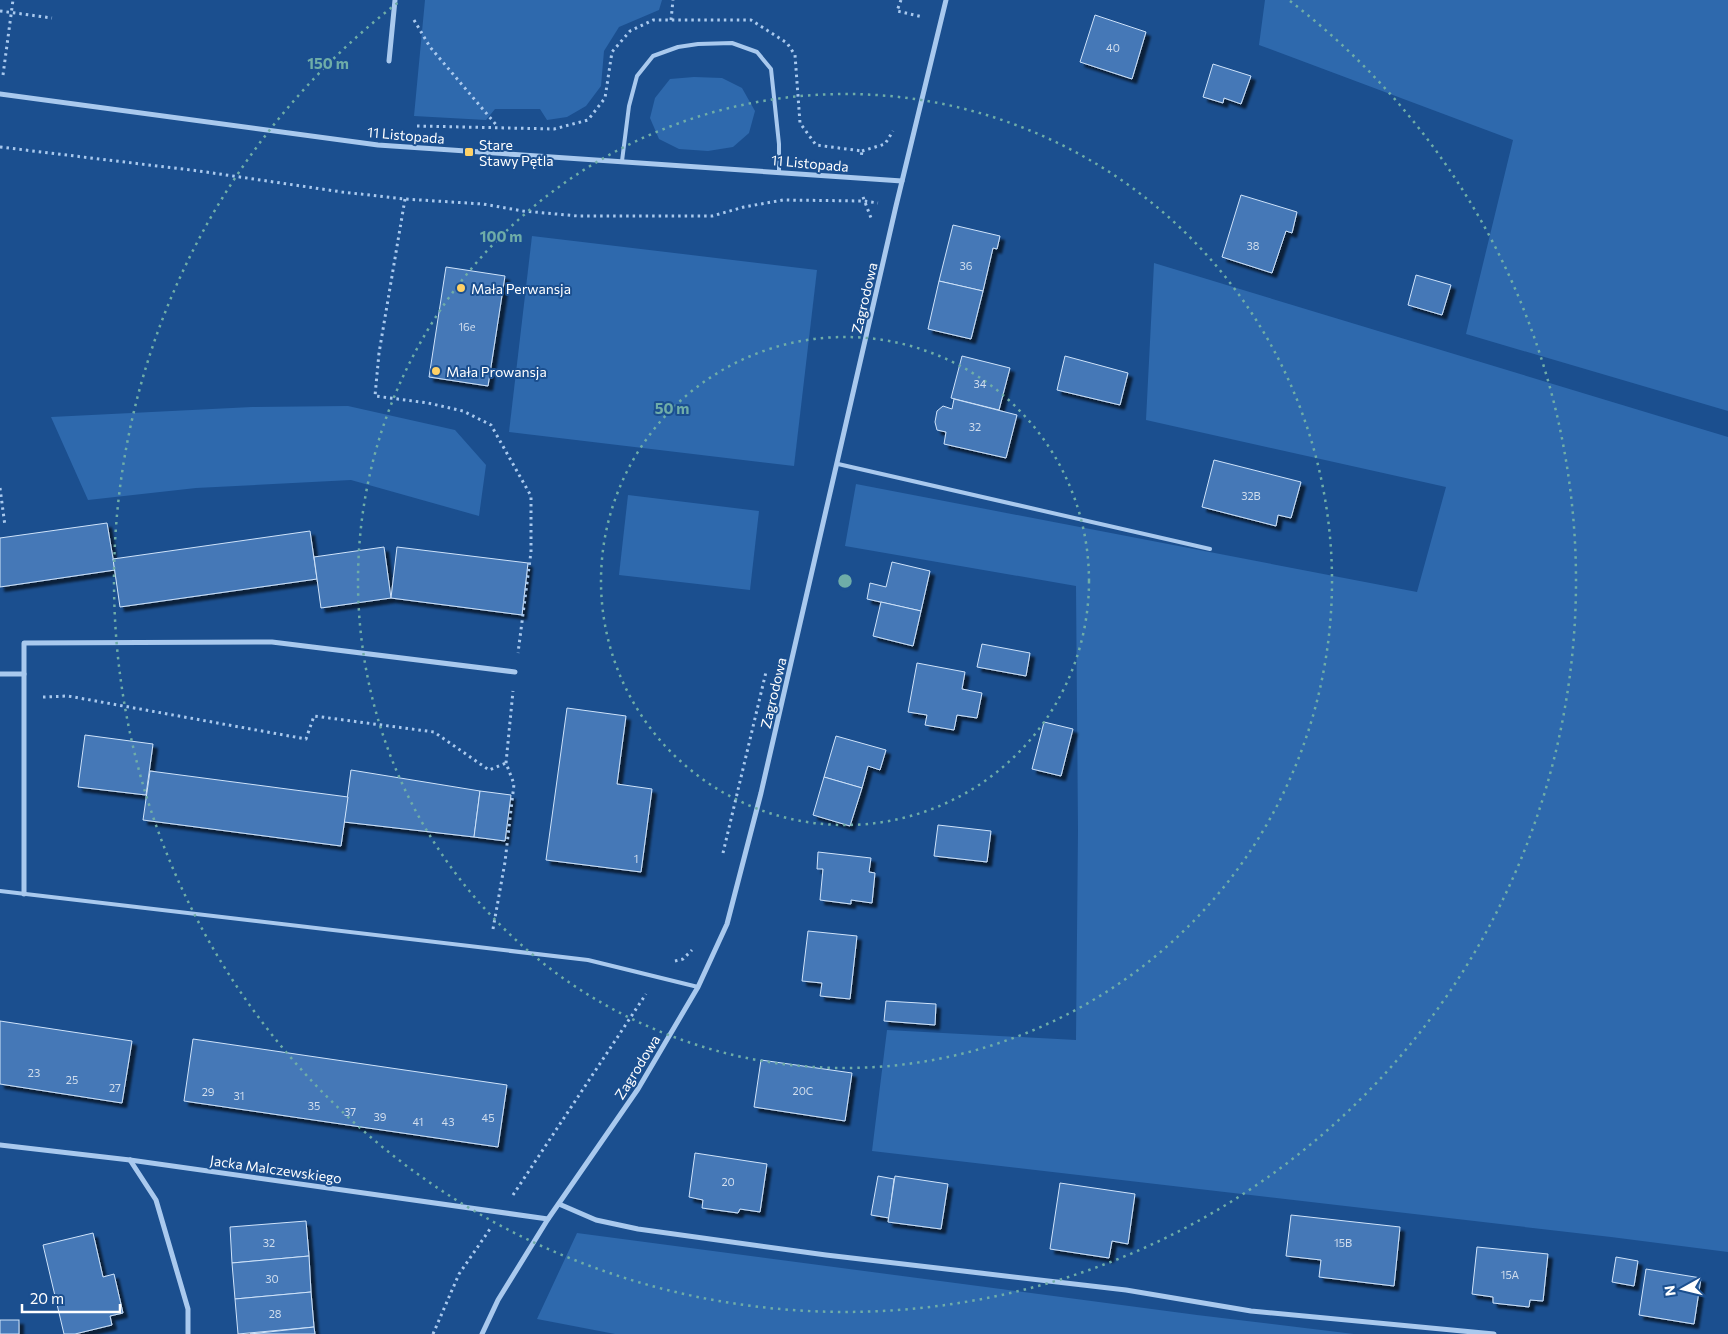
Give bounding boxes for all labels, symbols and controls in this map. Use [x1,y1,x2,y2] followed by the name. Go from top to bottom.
[1106,41,1120,54] house number: 40
[307,54,349,72] text: 150 m
[367,123,445,147] street label: 11 Listopada
[479,136,554,169] place label: Stare Stawy Pętla
[463,146,475,158] marker: Stare Stawy Pętla
[771,151,849,175] street label: 11 Listopada
[480,227,522,245] text: 100 m
[1247,239,1260,252] house number: 38
[960,259,973,272] house number: 36
[848,261,880,335] street label: Zagrodowa
[471,280,571,297] place label: Mała Perwansja
[455,282,467,294] marker: Mała Perwansja
[458,320,476,333] house number: 16e
[446,363,547,380] place label: Mała Prowansja
[430,365,442,377] marker: Mała Prowansja
[974,377,987,390] house number: 34
[655,399,689,417] text: 50 m
[969,420,981,433] house number: 32
[1241,489,1261,502] house number: 32B
[836,572,854,590] centre of rings
[757,656,789,730] street label: Zagrodowa
[634,852,638,865] house number: 1
[611,1032,663,1102] street label: Zagrodowa
[28,1066,40,1079] house number: 23
[66,1073,78,1086] house number: 25
[109,1081,121,1094] house number: 27
[793,1084,813,1097] house number: 20C
[202,1085,215,1098] house number: 29
[234,1089,244,1102] house number: 31
[308,1099,320,1112] house number: 35
[344,1105,356,1118] house number: 37
[374,1110,387,1123] house number: 39
[482,1111,494,1124] house number: 45
[413,1115,423,1128] house number: 41
[442,1115,454,1128] house number: 43
[209,1151,343,1187] street label: Jacka Malczewskiego
[721,1175,735,1188] house number: 20
[263,1236,275,1249] house number: 32
[1334,1236,1352,1249] house number: 15B
[1658,1264,1708,1314] north arrow
[1501,1268,1520,1281] house number: 15A
[265,1272,279,1285] house number: 30
[22,1282,120,1314] scale bar
[1660,1284,1679,1297] text: N
[30,1289,64,1307] text: 20 m
[269,1307,282,1320] house number: 28

